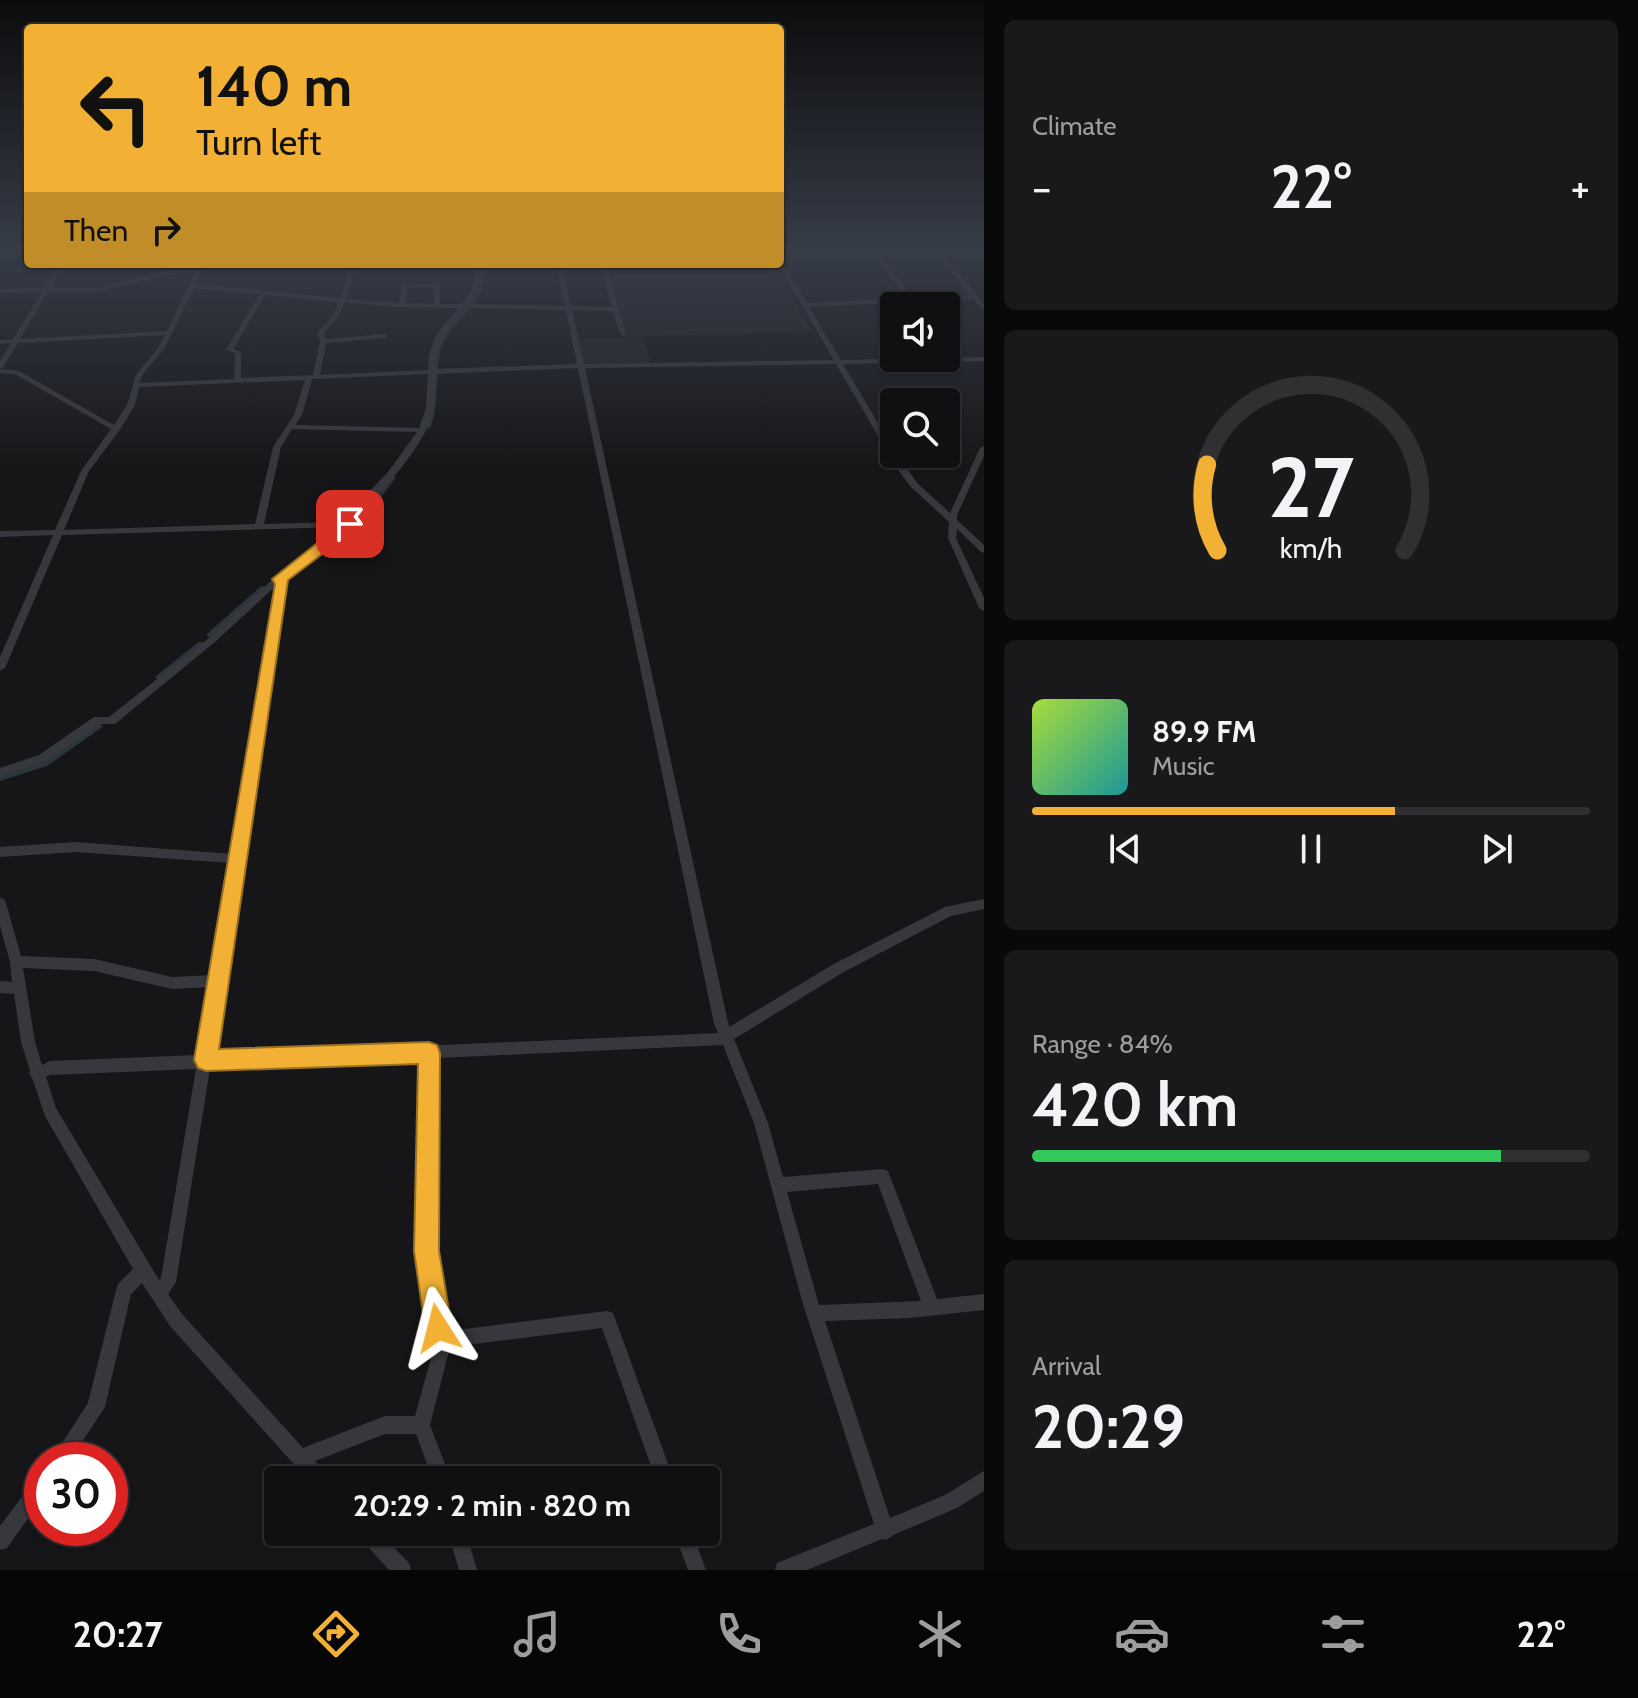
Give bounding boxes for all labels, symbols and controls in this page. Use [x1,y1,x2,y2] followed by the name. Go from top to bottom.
[196,52,352,120] text: 140 m
[64,56,168,160] icon: left
[1032,110,1117,142] text: Climate
[196,120,321,164] text: Turn left
[1271,150,1351,223] text: 22°
[1032,161,1051,214] text: −
[1571,161,1590,214] text: +
[144,208,188,252] icon: right
[64,212,128,249] text: Then
[880,292,960,468] map controls
[880,292,960,372] button: sound
[880,388,960,468] button: search
[1268,437,1354,538] text: 27
[316,490,384,558] pin
[328,502,372,546] icon: arrive
[1280,530,1342,565] text: km/h
[1152,713,1257,750] text: 89.9 FM
[1152,750,1215,782] text: Music
[1103,827,1147,871] icon: previous
[1289,827,1333,871] icon: pause
[1475,827,1519,871] icon: next
[1032,1028,1173,1060] text: Range · 84%
[1032,1068,1238,1141] text: 420 km
[396,1286,480,1370] position arrow
[1032,1350,1101,1382] text: Arrival
[1032,1390,1185,1463] text: 20:29
[24,1442,128,1546] speed limit sign: 30
[353,1487,631,1524] text: 20:29 · 2 min · 820 m
[308,1606,364,1662] icon: directions
[509,1606,565,1662] icon: music
[711,1606,767,1662] icon: phone
[912,1606,968,1662] icon: climate
[1114,1606,1170,1662] icon: car
[1315,1606,1371,1662] icon: filters
[73,1612,163,1656] text: 20:27
[1517,1612,1565,1656] text: 22°

